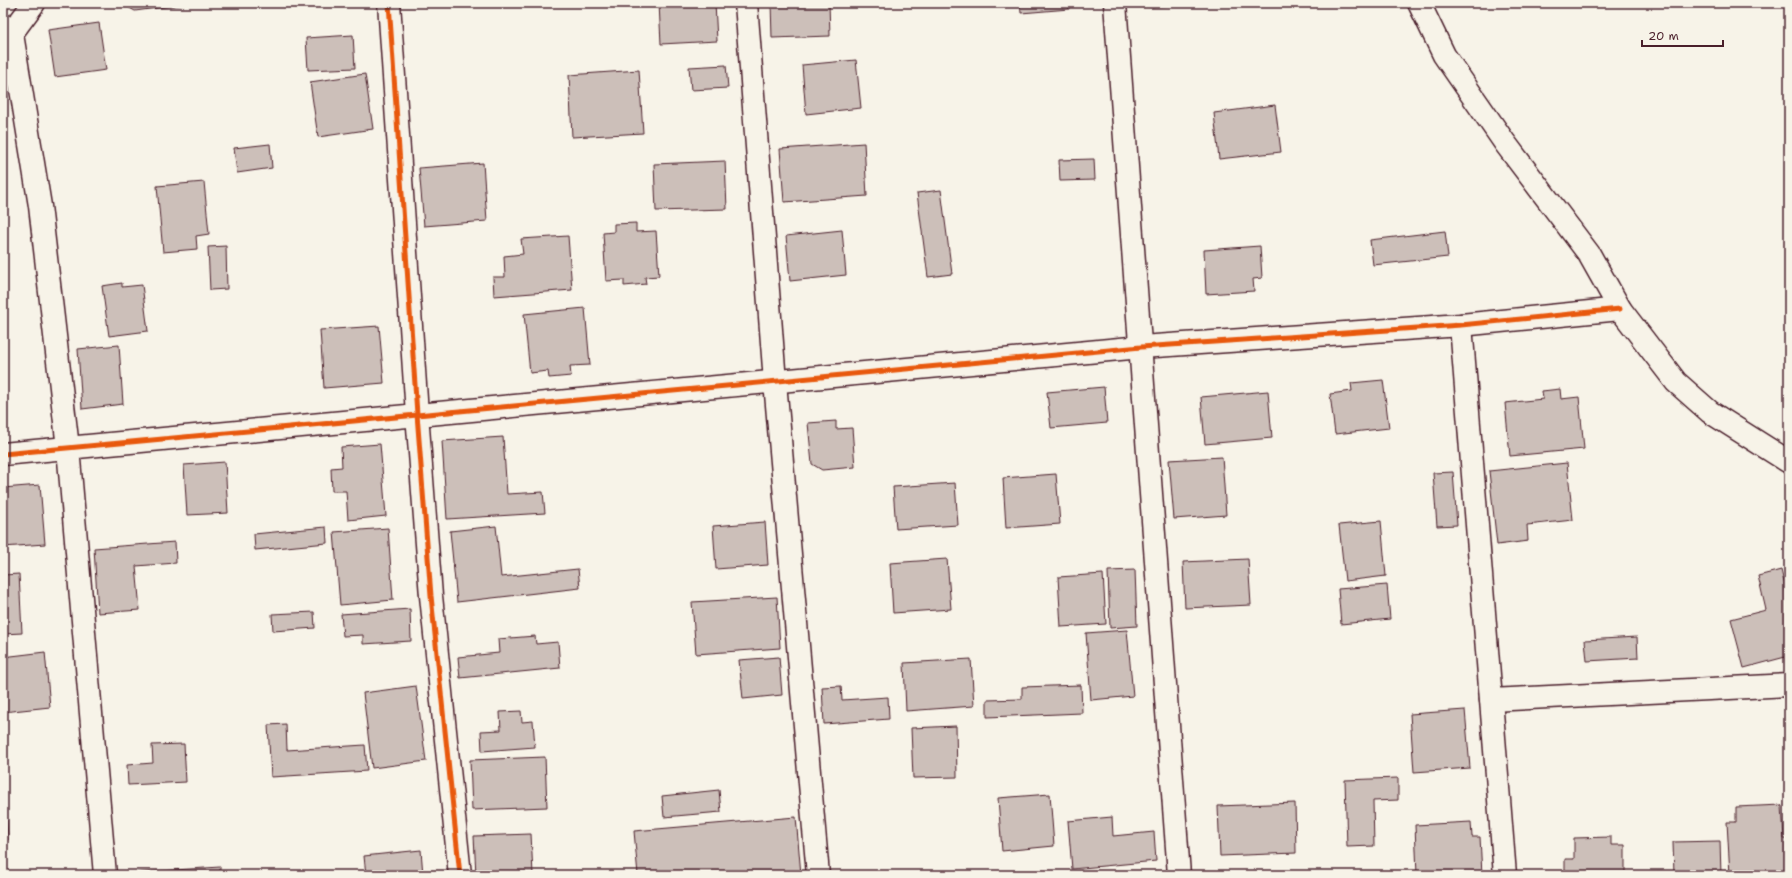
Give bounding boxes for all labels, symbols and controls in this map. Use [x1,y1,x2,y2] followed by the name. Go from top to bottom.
[1642,22,1723,48] scale bar
[1648,28,1679,44] text: 20 m

